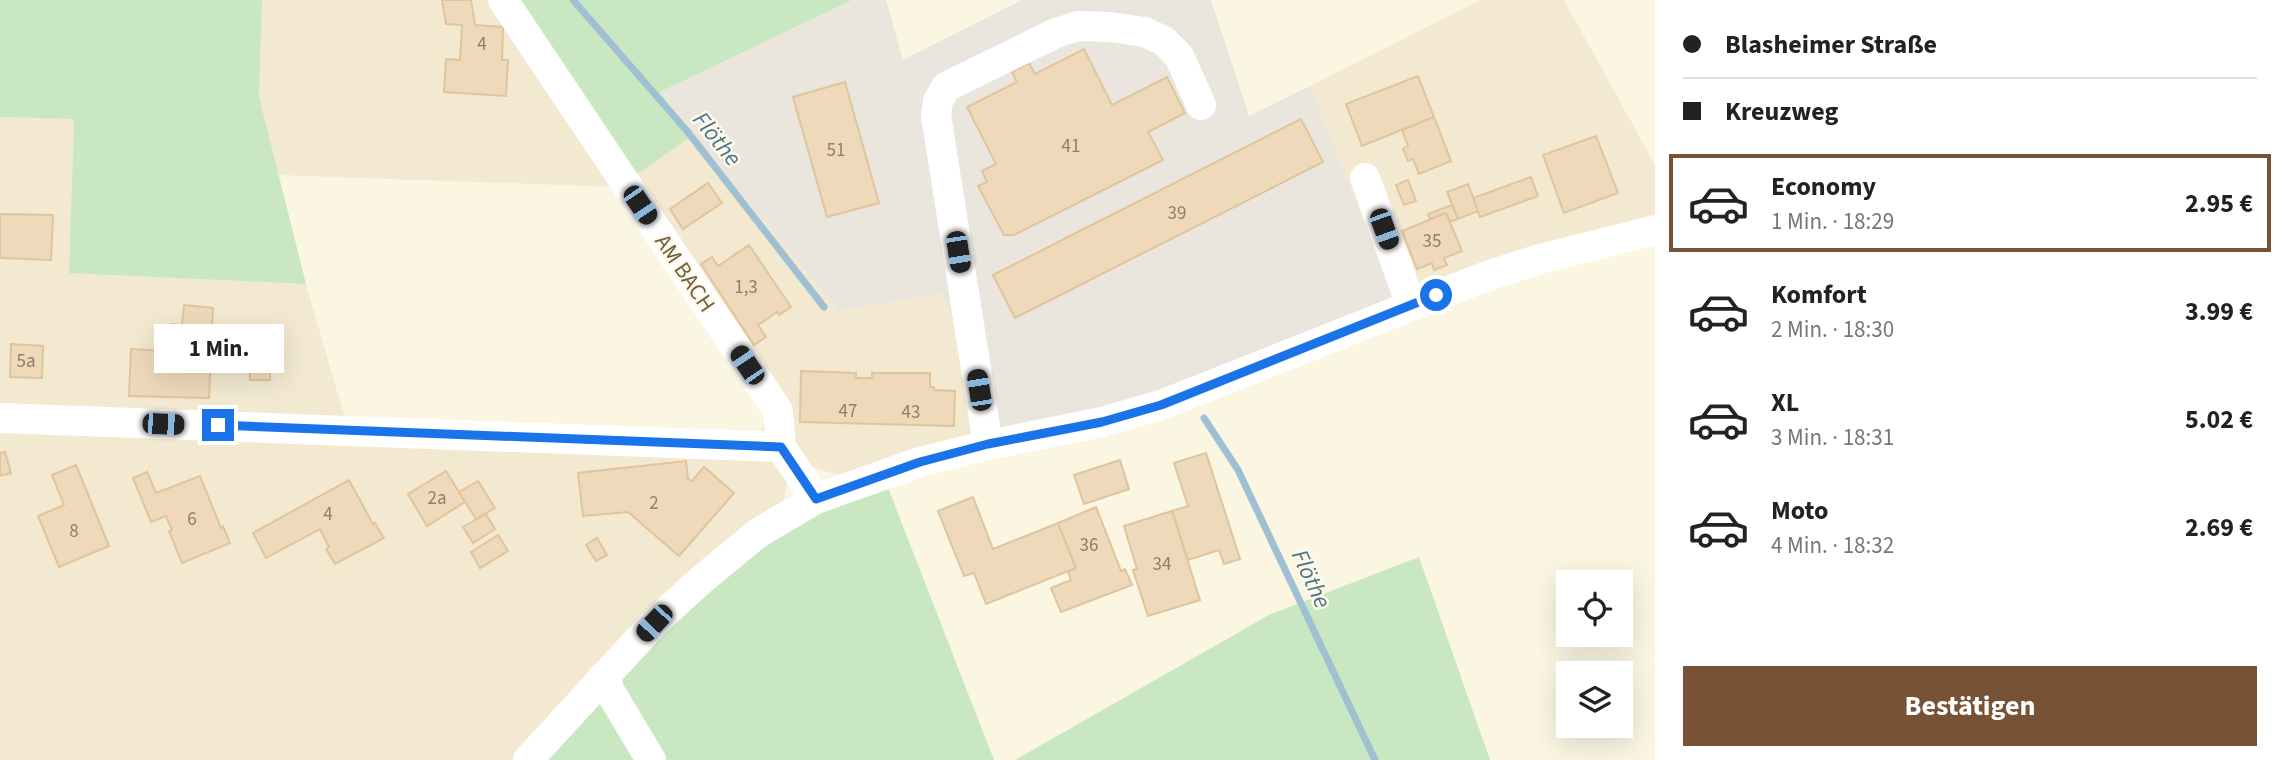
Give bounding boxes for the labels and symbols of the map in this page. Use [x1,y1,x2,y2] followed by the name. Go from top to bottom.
[477,31,487,58] house number: 4
[684,104,750,174] water label: Flöthe
[1062,133,1080,160] house number: 41
[827,137,845,164] house number: 51
[620,182,661,228] car
[1168,200,1186,227] house number: 39
[1367,206,1402,252] car
[647,227,723,319] street label: AM BACH
[1423,228,1441,255] house number: 35
[945,230,972,274] car
[734,274,758,301] house number: 1,3
[1420,279,1452,311] route start
[153,324,283,372] callout: 1 Min.
[727,342,768,388] car
[16,348,36,375] house number: 5a
[966,368,993,412] car
[839,398,857,425] house number: 47
[902,399,920,426] house number: 43
[202,409,234,441] route end
[142,413,185,435] car
[427,485,447,512] house number: 2a
[649,490,659,517] house number: 2
[323,501,333,528] house number: 4
[187,506,197,533] house number: 6
[69,518,79,545] house number: 8
[1080,532,1098,559] house number: 36
[1282,544,1340,614] water label: Flöthe
[1153,551,1171,578] house number: 34
[632,600,677,646] car

